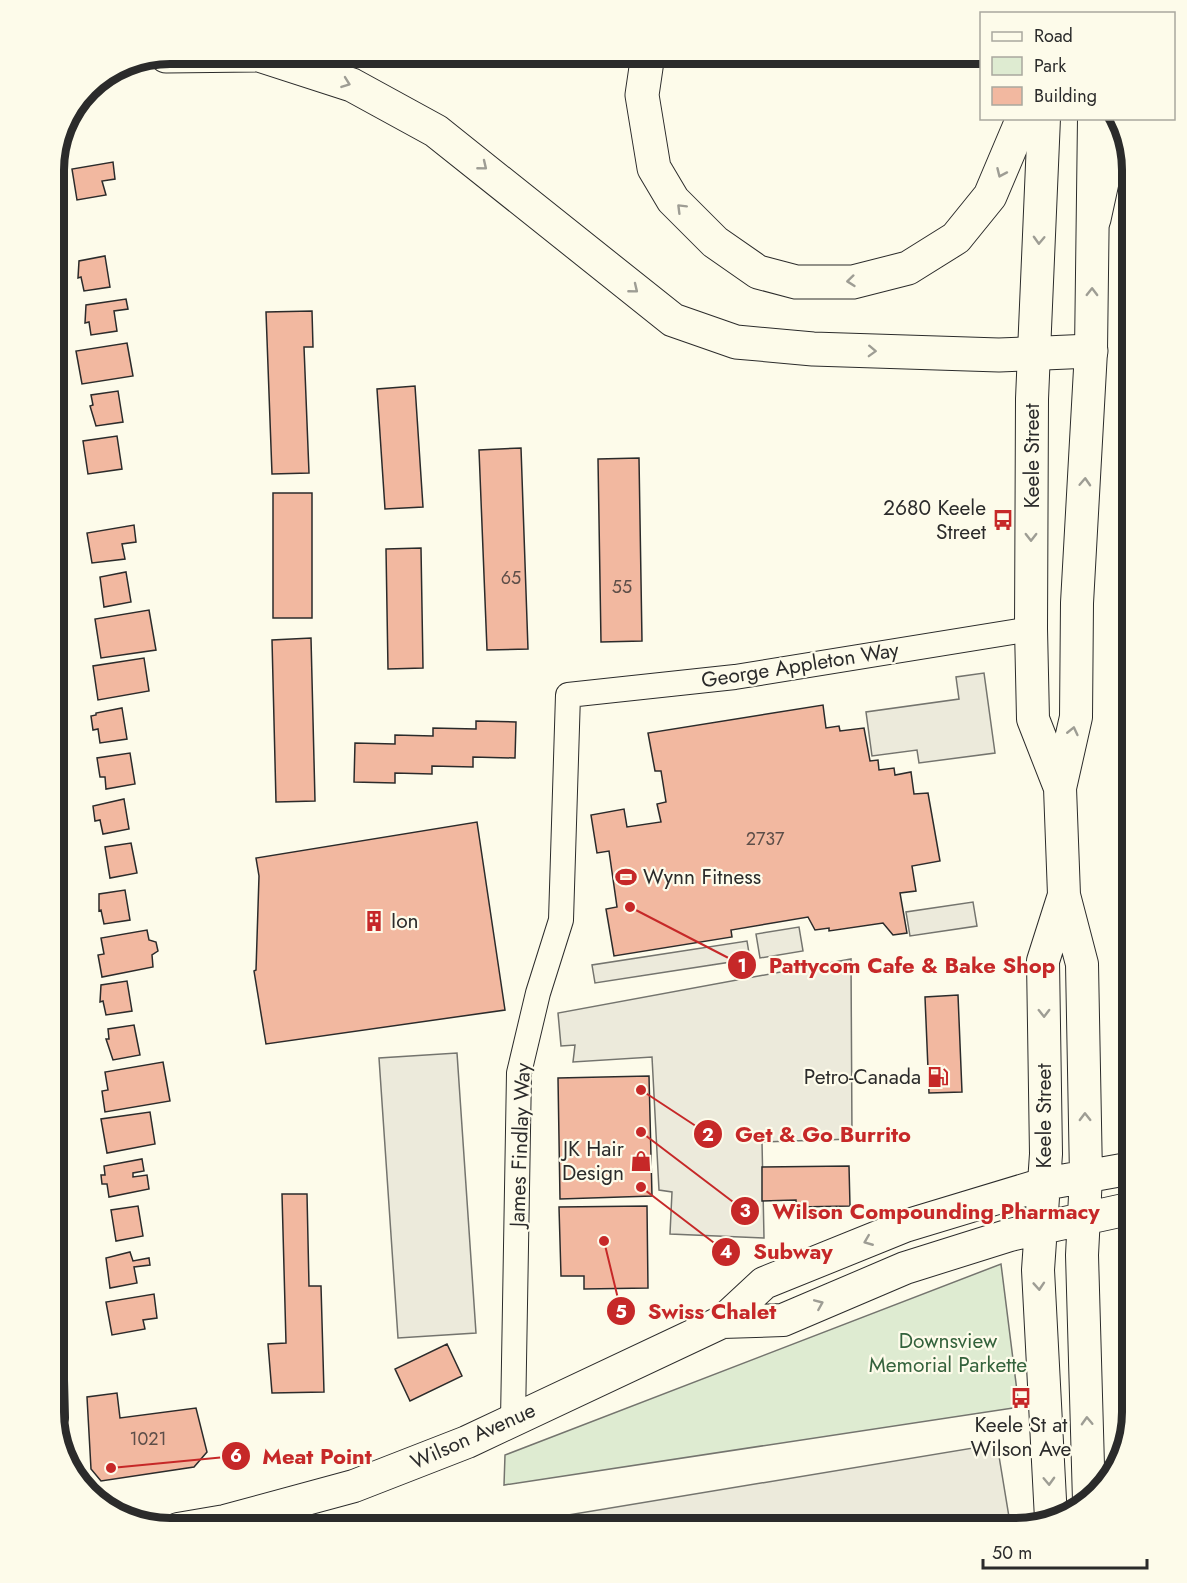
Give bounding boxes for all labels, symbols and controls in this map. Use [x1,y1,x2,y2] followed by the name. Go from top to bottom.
[980,12,1175,120] legend
[1034,23,1073,49] text: Road
[1034,53,1066,79] text: Park
[340,76,351,89] one-way arrow
[1034,83,1097,109] text: Building
[476,158,487,169] one-way arrow
[996,166,1008,177] one-way arrow
[677,204,688,214] one-way arrow
[1033,235,1046,244] one-way arrow
[847,274,856,287] one-way arrow
[628,281,639,292] one-way arrow
[1086,288,1099,297] one-way arrow
[867,345,876,357] one-way arrow
[1017,404,1047,508] street label: Keele Street
[1078,477,1091,486] one-way arrow
[883,493,986,547] place label: 2680 Keele Street
[991,508,1015,532] bus stop icon: 2680 Keele Street
[1025,532,1037,541] one-way arrow
[501,565,521,591] house number: 65
[612,574,632,600] house number: 55
[699,634,902,695] street label: George Appleton Way
[1066,727,1079,737] one-way arrow
[746,826,785,852] house number: 2737
[643,862,761,892] place label: Wynn Fitness
[614,865,638,889] sports icon: Wynn Fitness
[391,906,419,936] place label: Ion
[362,909,386,933] building icon: Ion
[727,945,1067,985] callout: Pattycom Cafe & Bake Shop
[769,949,1055,981] text: Pattycom Cafe & Bake Shop
[737,953,747,979] text: 1
[1038,1009,1050,1018] one-way arrow
[502,1062,538,1231] street label: James Findlay Way
[804,1062,921,1092] place label: Petro-Canada
[1029,1064,1059,1168] street label: Keele Street
[926,1065,950,1089] fuel station icon: Petro-Canada
[1079,1113,1091,1122] one-way arrow
[693,1114,923,1154] callout: Get & Go Burrito
[735,1118,911,1150] text: Get & Go Burrito
[702,1122,714,1148] text: 2
[560,1134,625,1188] place label: JK Hair Design
[629,1149,653,1173] shop icon: JK Hair Design
[730,1191,1112,1231] callout: Wilson Compounding Pharmacy
[772,1195,1100,1227] text: Wilson Compounding Pharmacy
[739,1198,751,1224] text: 3
[711,1232,845,1272] callout: Subway
[863,1234,874,1246] one-way arrow
[753,1235,833,1267] text: Subway
[720,1239,732,1265] text: 4
[1032,1282,1045,1291] one-way arrow
[606,1291,789,1331] callout: Swiss Chalet
[648,1295,776,1327] text: Swiss Chalet
[615,1299,627,1325] text: 5
[813,1299,824,1311] one-way arrow
[869,1326,1027,1380] park label: Downsview Memorial Parkette
[1009,1386,1033,1410] bus stop icon: Keele St at Wilson Ave
[406,1395,540,1477] street label: Wilson Avenue
[971,1410,1072,1464] place label: Keele St at Wilson Ave
[1081,1417,1094,1426] one-way arrow
[129,1426,167,1452] house number: 1021
[221,1436,384,1476] callout: Meat Point
[262,1440,372,1472] text: Meat Point
[230,1443,242,1469] text: 6
[1043,1477,1056,1486] one-way arrow
[983,1532,1146,1570] scale bar
[992,1540,1032,1566] text: 50 m

